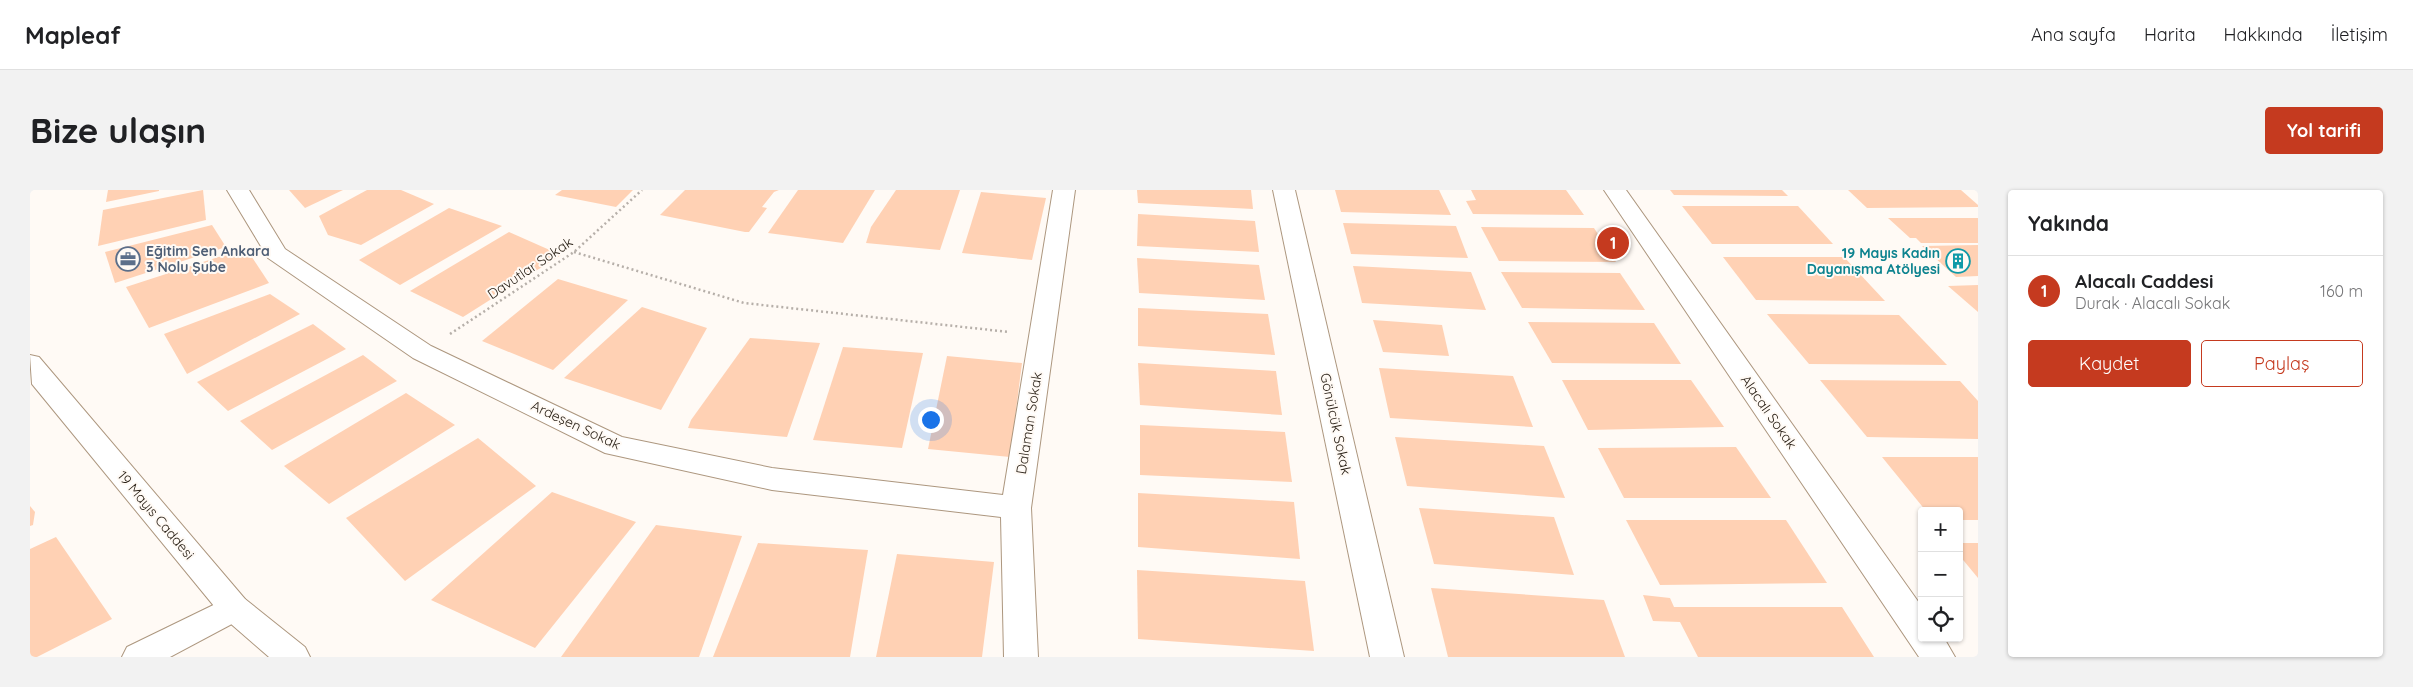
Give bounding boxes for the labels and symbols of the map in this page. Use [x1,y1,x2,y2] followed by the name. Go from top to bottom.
[1597,224,1629,262] pin: 1
[484,233,576,303] street label: Davutlar Sokak
[146,242,270,276] place label: Eğitim Sen Ankara 3 Nolu Şube
[1807,244,1940,278] place label: 19 Mayıs Kadın Dayanışma Atölyesi
[115,246,141,272] office icon: Eğitim Sen Ankara 3 Nolu Şube
[1945,248,1971,274] building icon: 19 Mayıs Kadın Dayanışma Atölyesi
[1012,371,1046,475] street label: Dalaman Sokak
[1316,371,1356,477] street label: Gönülcük Sokak
[1737,371,1801,453] street label: Alacalı Sokak
[528,396,624,454] street label: Ardeşen Sokak
[918,407,944,433] your location
[114,467,198,563] street label: 19 Mayıs Caddesi

